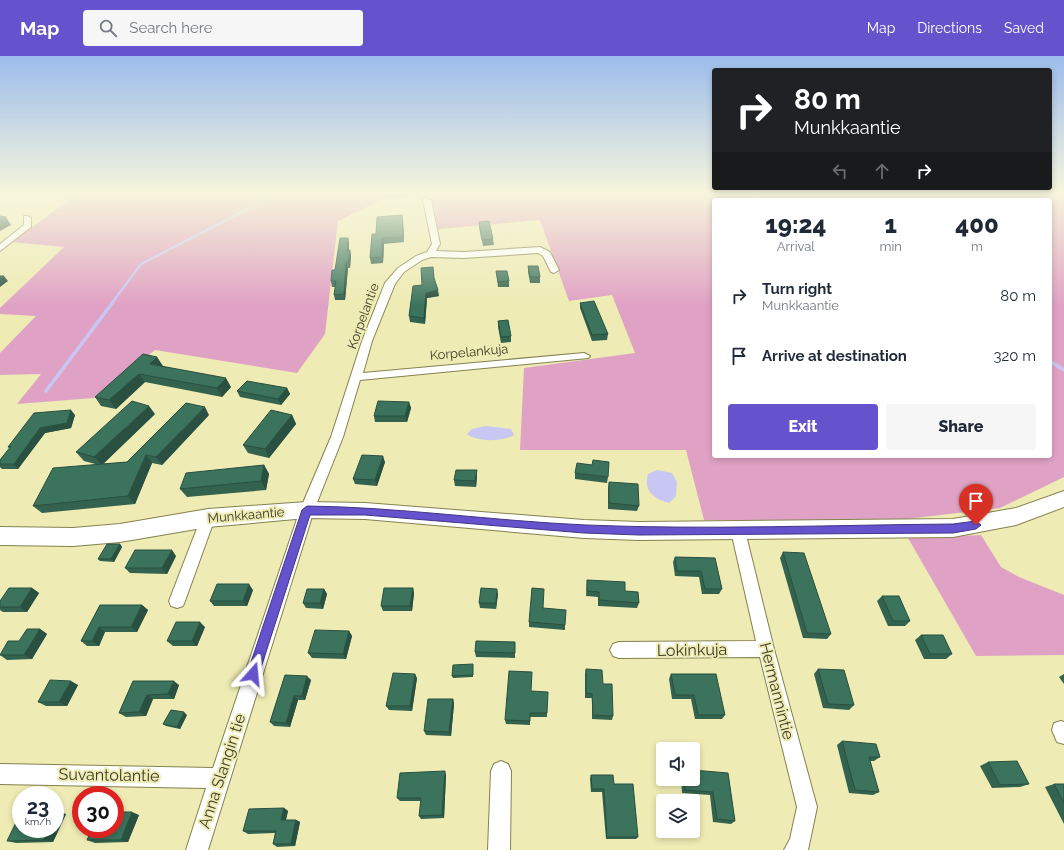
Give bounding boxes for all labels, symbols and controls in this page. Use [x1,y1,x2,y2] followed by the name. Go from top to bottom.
[83,10,363,46] search box
[20,17,59,39] text: Map
[97,17,119,39] icon: search
[129,19,213,37] text: Search here
[867,20,895,36] text: Map
[917,20,982,36] text: Directions
[1004,20,1044,36] text: Saved
[794,83,861,116] text: 80 m
[728,84,780,136] icon: right
[794,117,901,138] text: Munkkaantie
[829,160,851,182] icon: left
[871,160,893,182] icon: ahead
[913,160,935,182] icon: right
[765,210,826,239] text: 19:24
[885,210,897,239] text: 1
[955,210,999,239] text: 400
[777,239,815,254] text: Arrival
[880,239,902,254] text: min
[971,239,983,254] text: m
[762,280,832,298] text: Turn right
[344,281,382,351] street label: Korpelantie
[728,285,750,307] icon: right
[1000,287,1036,305] text: 80 m
[762,298,839,313] text: Munkkaantie
[429,341,509,363] street label: Korpelankuja
[728,345,750,367] icon: arrive
[762,347,907,365] text: Arrive at destination
[993,347,1036,365] text: 320 m
[728,404,878,450] button: Exit
[886,404,1036,450] button: Share
[959,484,993,525] pin
[965,490,987,512] icon: arrive
[207,504,285,526] street label: Munkkaantie
[657,640,727,660] street label: Lokinkuja
[756,640,798,742] street label: Hermannintie
[232,653,274,695] position arrow
[195,711,249,831] street label: Anna Slangin tie
[656,742,700,838] map controls
[656,742,700,786] button: sound
[58,765,160,785] street label: Suvantolantie
[72,786,124,838] speed limit sign: 30
[656,794,700,838] button: layers
[27,795,49,819] text: 23
[25,816,51,827] text: km/h

